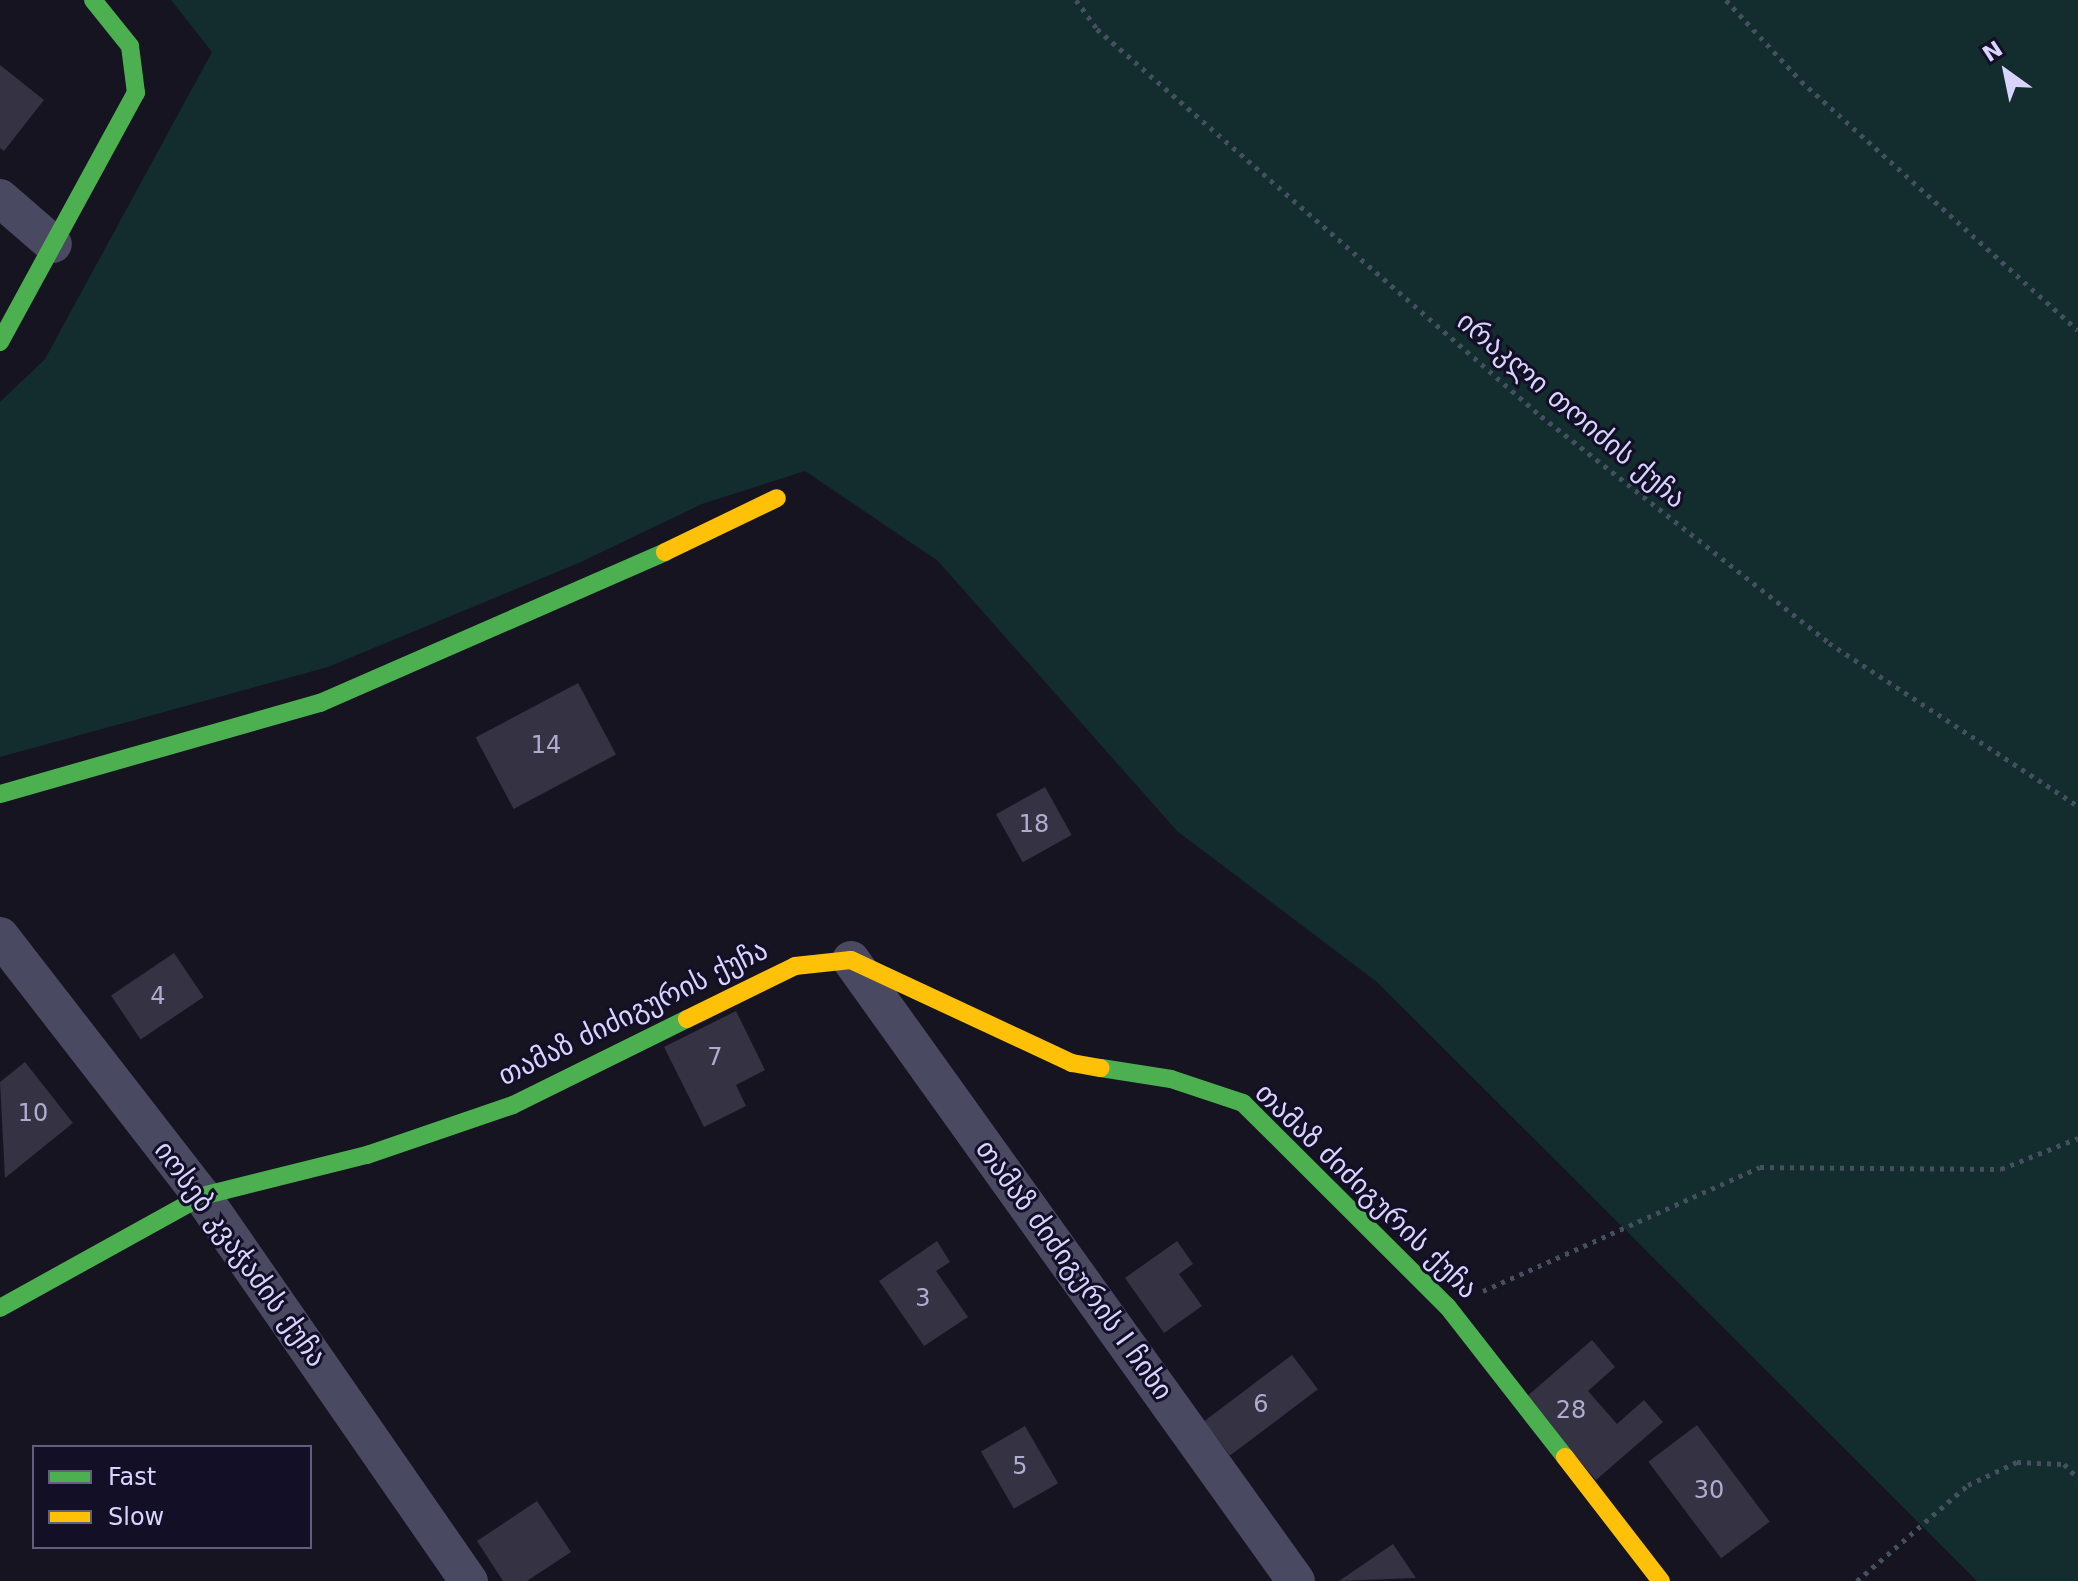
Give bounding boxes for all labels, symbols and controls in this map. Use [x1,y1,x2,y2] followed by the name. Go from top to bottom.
[1966,32,2046,112] north arrow
[1978,36,2007,67] text: N
[1450,305,1692,515] street label: ირაკლი თოიძის ქუჩა
[531,732,561,760] house number: 14
[1019,811,1049,839] house number: 18
[493,933,773,1093] street label: თამაზ ძიძიგურის ქუჩა
[150,983,166,1011] house number: 4
[707,1044,723,1072] house number: 7
[1248,1076,1484,1306] street label: თამაზ ძიძიგურის ქუჩა
[18,1100,48,1128] house number: 10
[968,1133,1180,1407] street label: თამაზ ძიძიგურის I ჩიხი
[147,1135,333,1373] street label: იოსებ კვაჭაძის ქუჩა
[915,1285,931,1313] house number: 3
[1253,1391,1269,1419] house number: 6
[1556,1397,1586,1425] house number: 28
[32,1445,312,1549] legend
[1012,1453,1028,1481] house number: 5
[108,1463,156,1491] text: Fast
[1694,1477,1724,1505] house number: 30
[108,1503,164,1531] text: Slow

